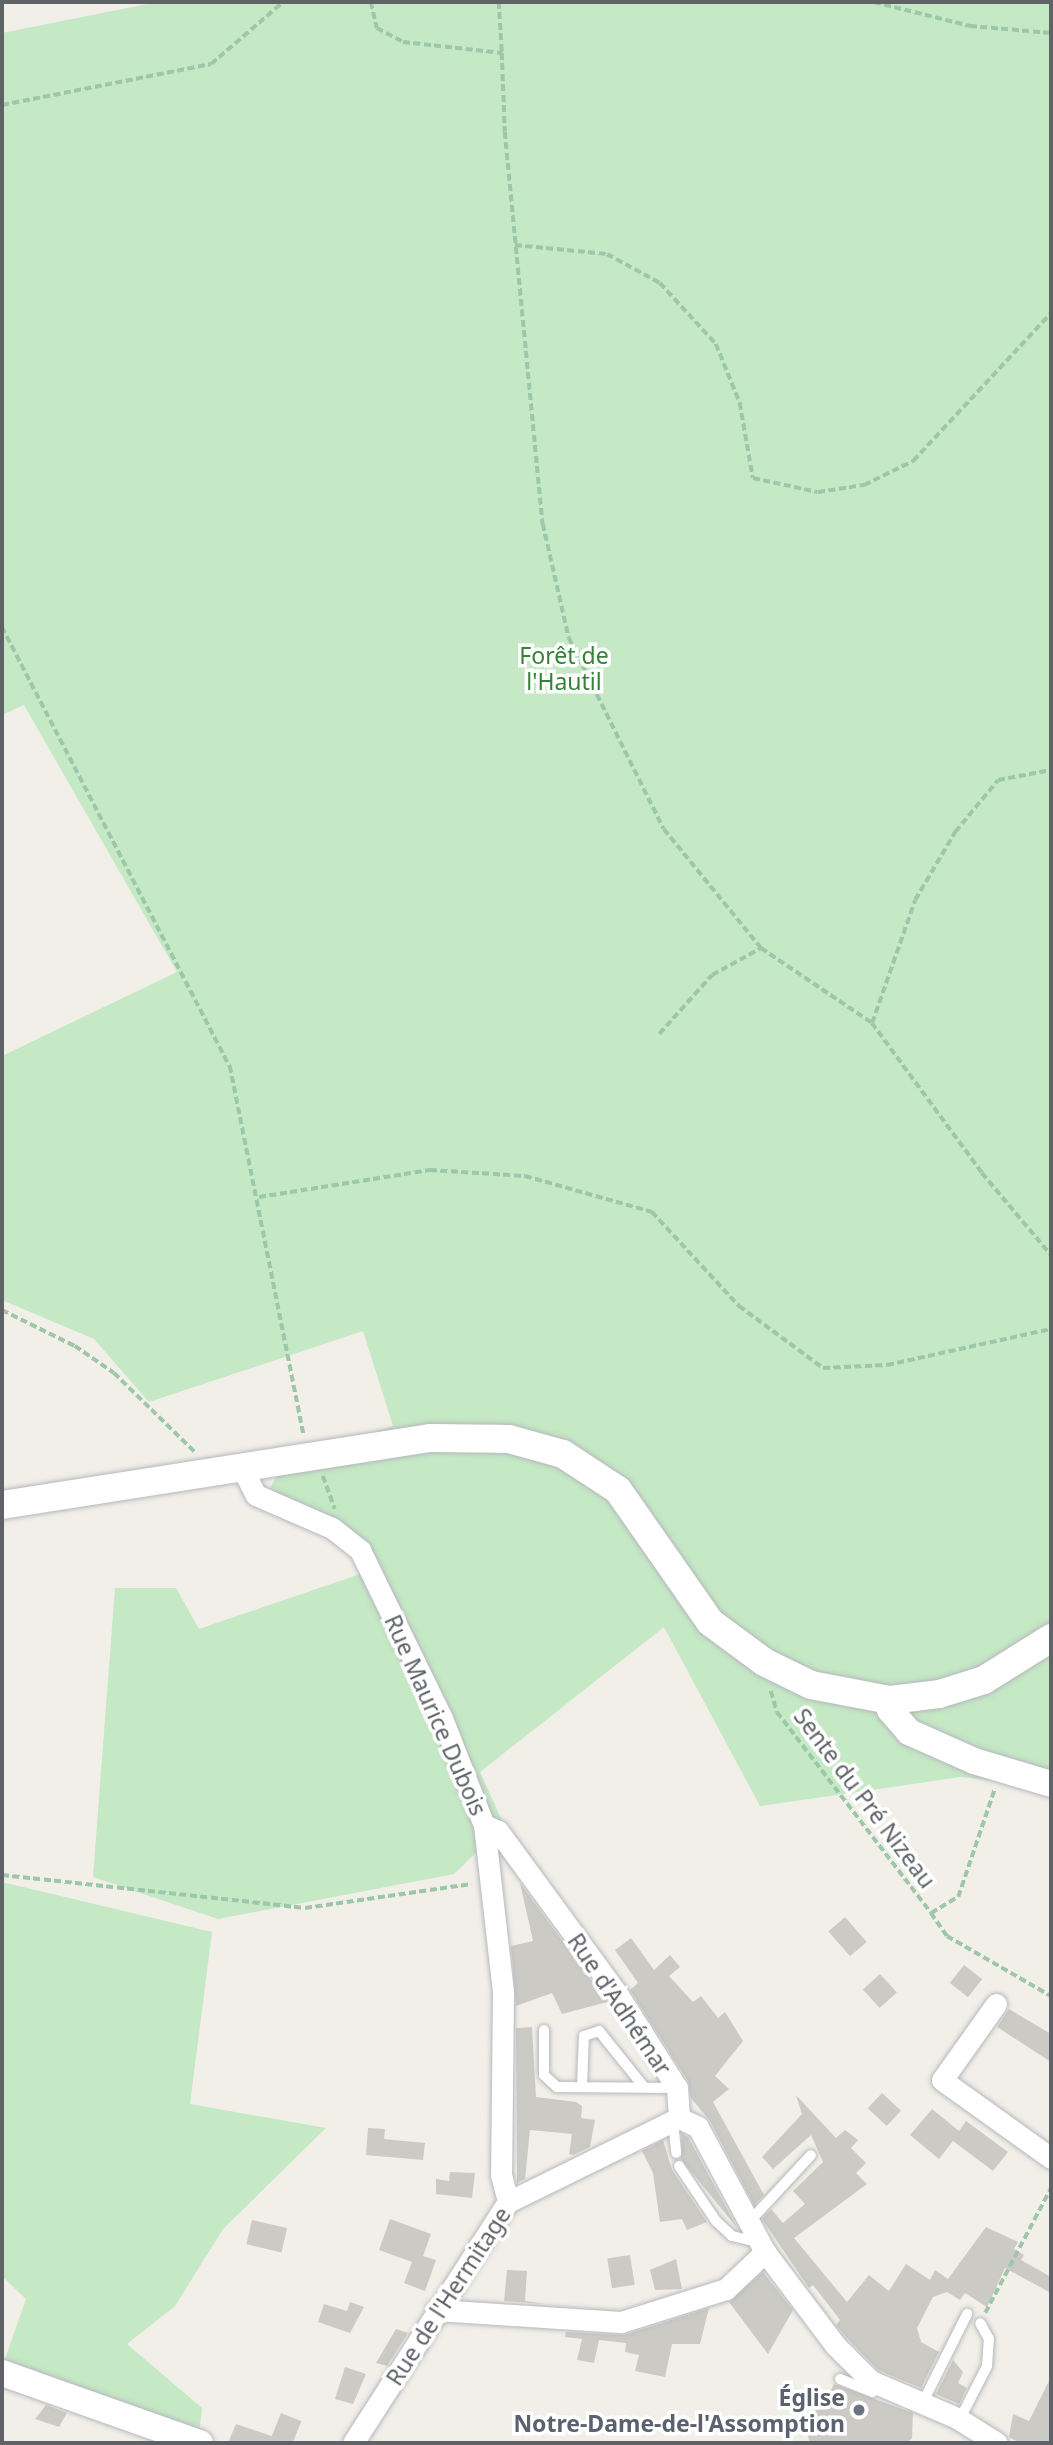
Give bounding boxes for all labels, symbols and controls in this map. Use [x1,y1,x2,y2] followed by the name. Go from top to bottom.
[519,641,609,695] park label: Forêt de l'Hautil
[379,1610,493,1820] street label: Rue Maurice Dubois
[788,1703,942,1893] street label: Sente du Pré Nizeau
[562,1928,678,2080] street label: Rue d'Adhémar
[380,2202,516,2390] street label: Rue de l'Hermitage
[513,2383,845,2437] place label: Église Notre-Dame-de-l'Assomption
[851,2402,867,2418] marker: Église Notre-Dame-de-l'Assomption

